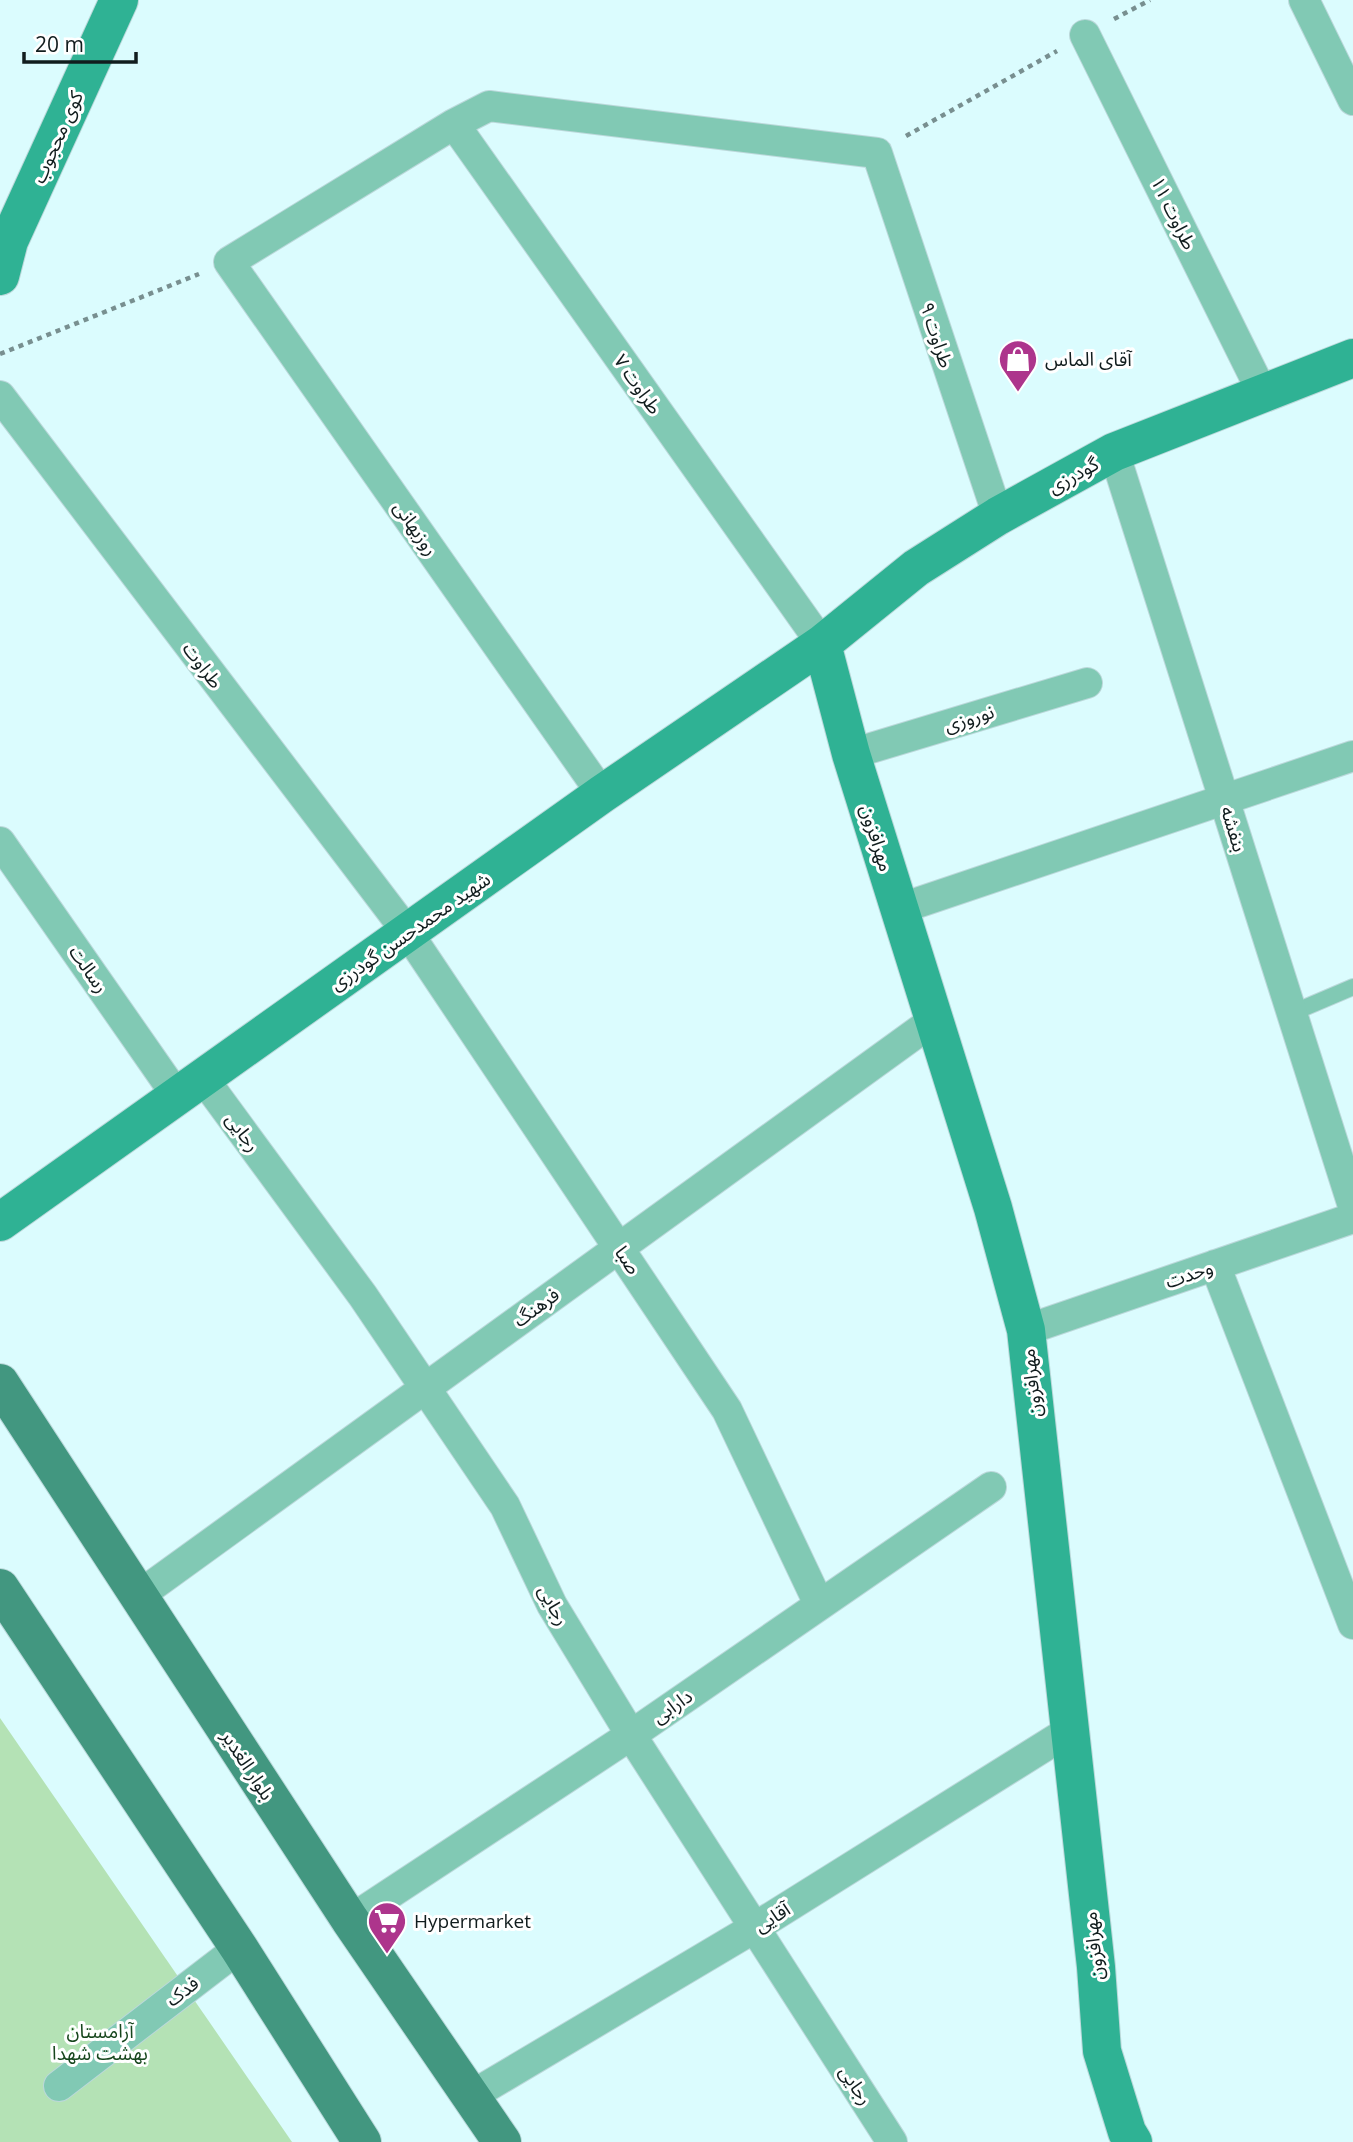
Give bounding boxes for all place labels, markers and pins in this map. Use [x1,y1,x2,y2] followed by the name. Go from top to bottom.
[997,338,1039,393] shop icon: آقای الماس
[1045,346,1133,372] place label: آقای الماس
[366,1900,408,1955] supermarket icon: Hypermarket
[414,1908,531,1934] place label: Hypermarket

